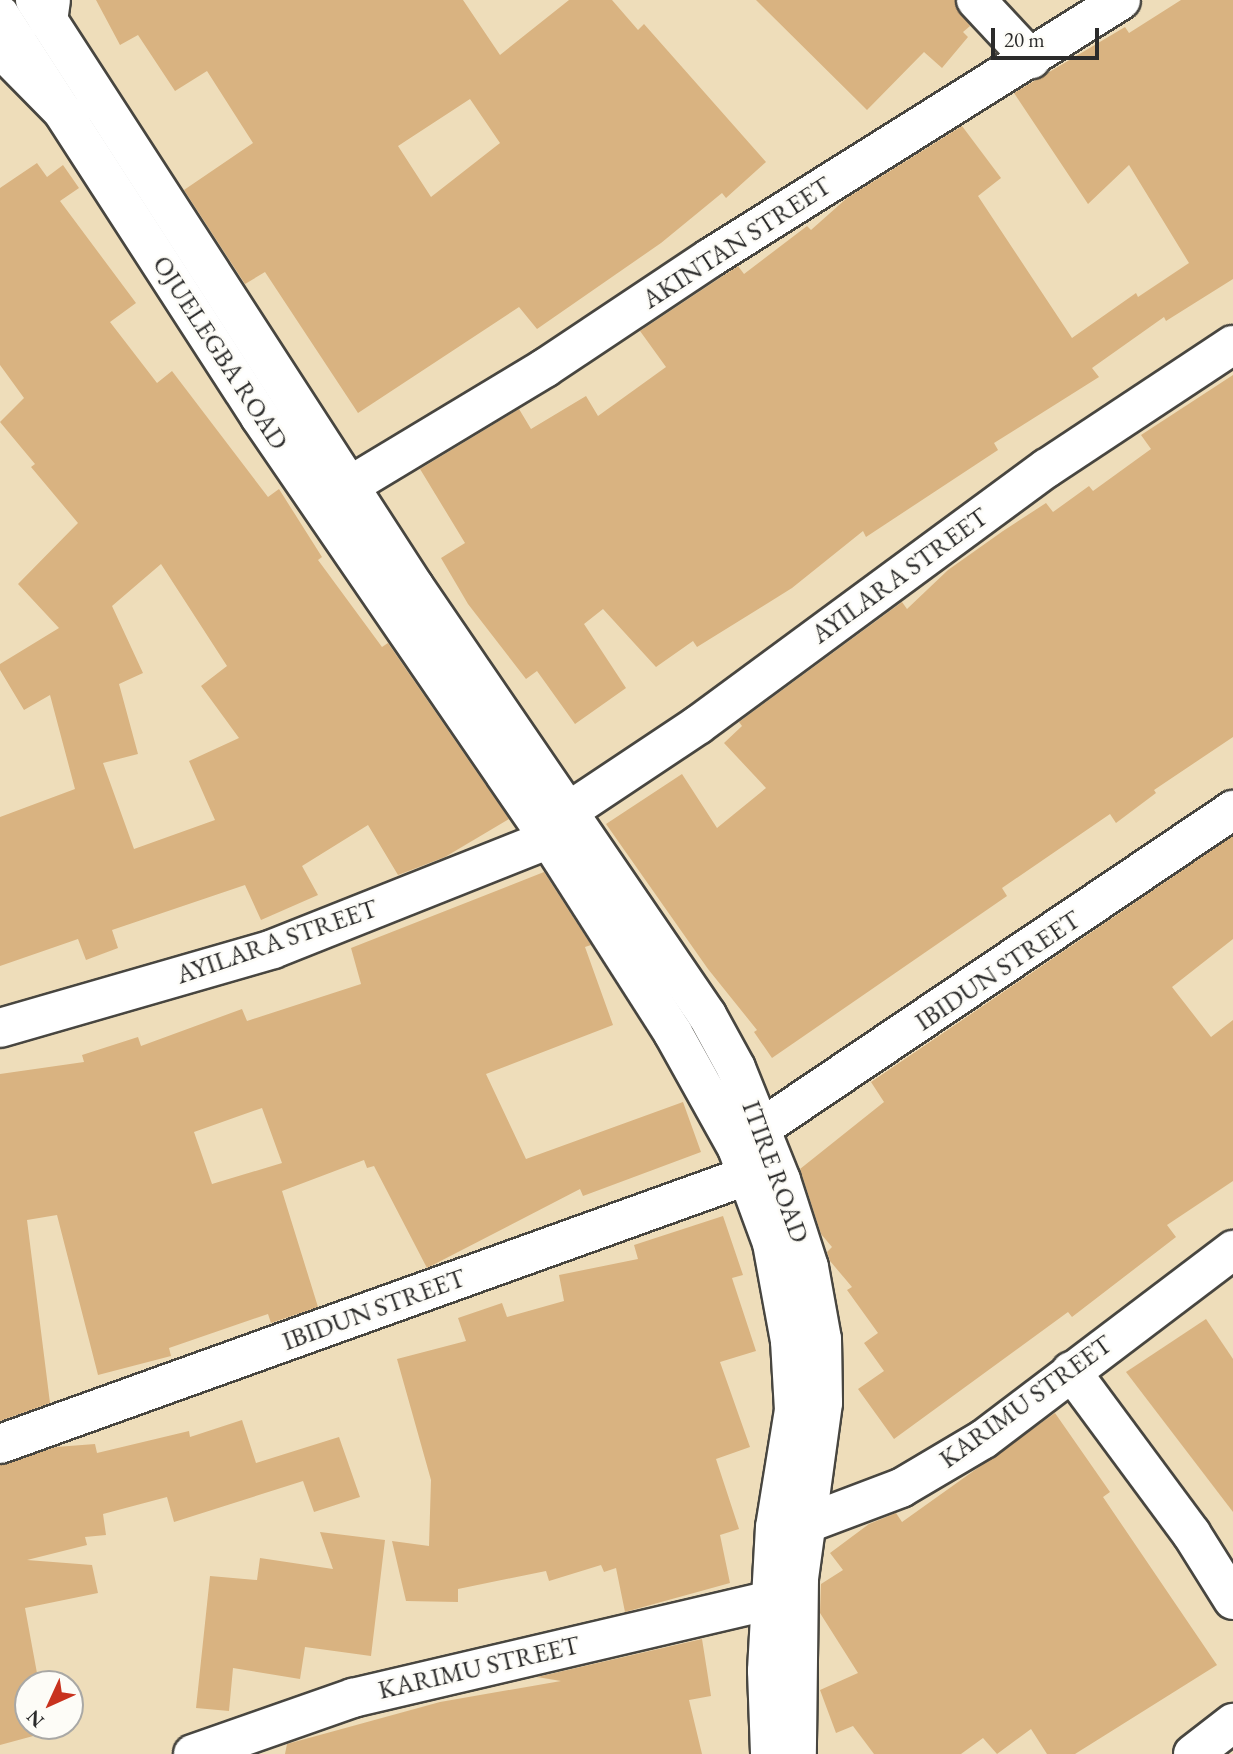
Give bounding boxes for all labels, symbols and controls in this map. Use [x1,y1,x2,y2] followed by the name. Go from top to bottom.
[995,14,1104,58] scale bar
[1004,26,1045,53] text: 20 m
[637,170,837,316] street label: AKINTAN STREET
[146,250,294,456] street label: OJUELEGBA ROAD
[806,501,994,651] street label: AYILARA STREET
[172,893,382,991] street label: AYILARA STREET
[910,904,1086,1038] street label: IBIDUN STREET
[735,1097,815,1247] street label: ITIRE ROAD
[278,1262,470,1358] street label: IBIDUN STREET
[934,1329,1118,1475] street label: KARIMU STREET
[375,1630,583,1706] street label: KARIMU STREET
[14,1670,84,1740] north arrow
[21,1705,49,1733] text: N

